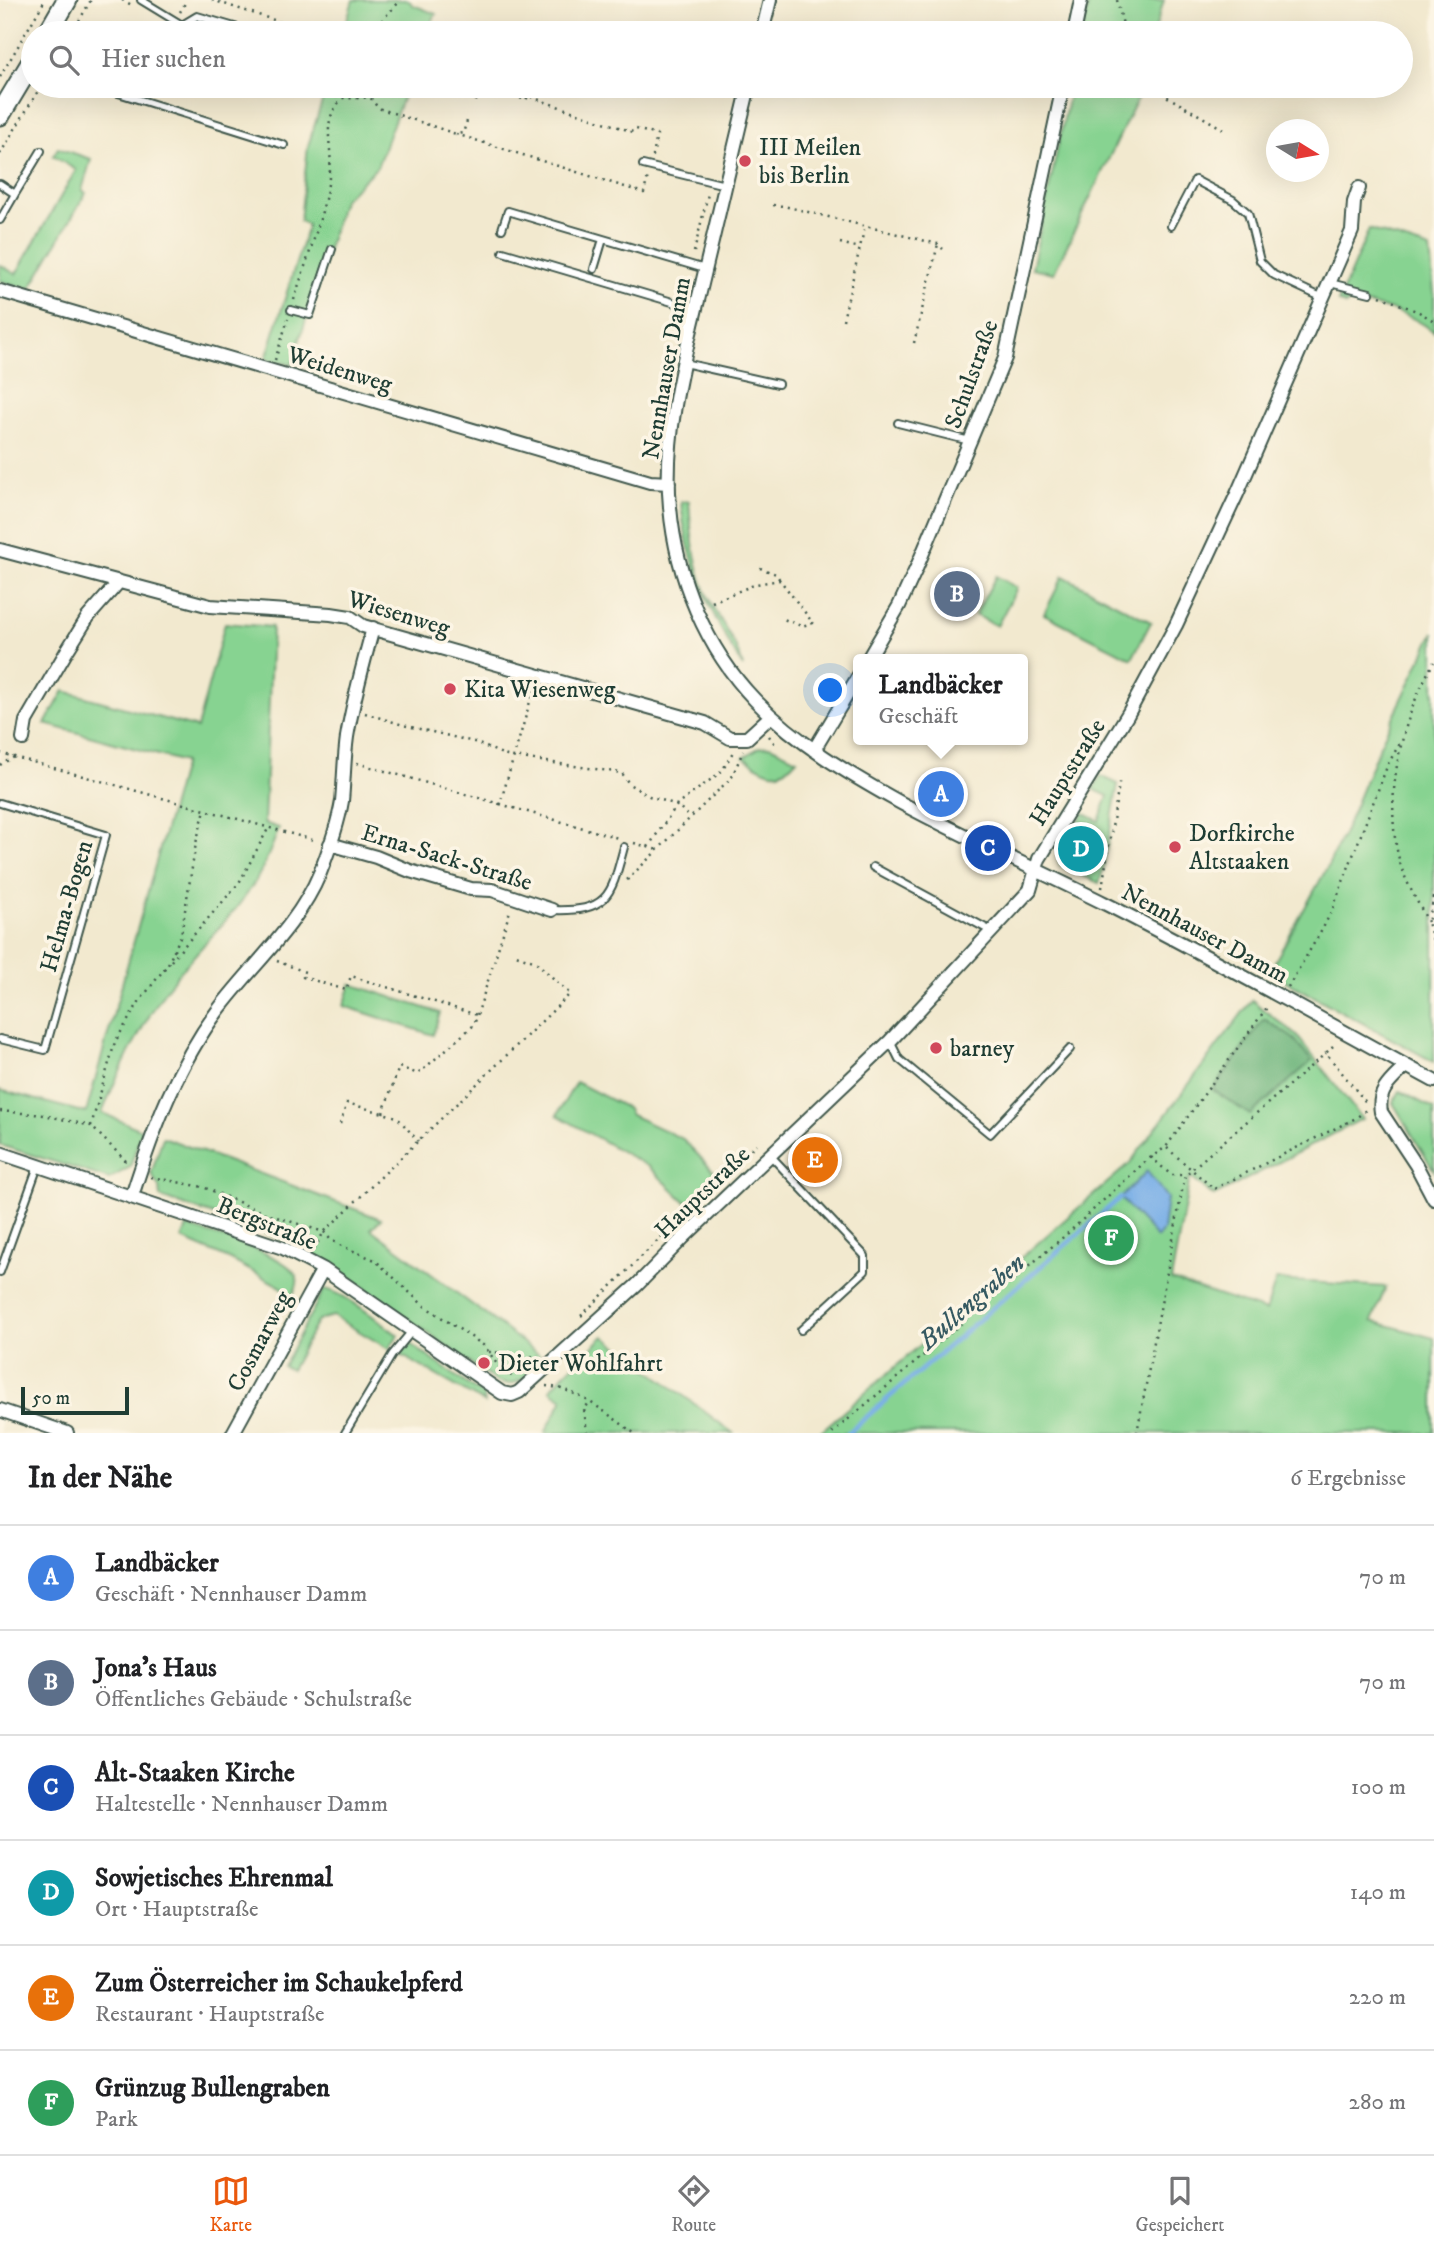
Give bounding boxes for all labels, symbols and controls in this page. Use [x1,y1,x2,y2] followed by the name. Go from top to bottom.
[21,21,1413,98] search box
[45,41,83,79] icon: search
[101,43,226,76] text: Hier suchen
[1266,119,1329,182] north arrow
[759,133,862,191] place label: III Meilen bis Berlin
[737,153,753,169] marker: III Meilen bis Berlin
[636,275,698,462] street label: Nennhauser Damm
[938,316,1005,433] street label: Schulstraße
[283,339,396,400] street label: Weidenweg
[934,568,980,620] pin: B
[343,584,454,644] street label: Wiesenweg
[853,654,1028,745] popup
[879,669,1002,702] text: Landbäcker
[813,673,847,707] your location
[464,675,616,705] place label: Kita Wiesenweg
[442,681,458,697] marker: Kita Wiesenweg
[879,702,958,731] text: Geschäft
[1023,713,1113,832] street label: Hauptstraße
[918,768,964,820] pin: A
[358,818,536,898] street label: Erna-Sack-Straße
[1189,819,1295,877] place label: Dorfkirche Altstaaken
[965,822,1011,874] pin: C
[1058,823,1104,875] pin: D
[34,836,100,976] street label: Helma-Bogen
[1167,839,1183,855] marker: Dorfkirche Altstaaken
[1116,877,1293,991] street label: Nennhauser Damm
[950,1034,1015,1064] place label: barney
[928,1040,944,1056] marker: barney
[792,1134,838,1186] pin: E
[649,1140,757,1246] street label: Hauptstraße
[212,1190,321,1258] street label: Bergstraße
[1088,1212,1134,1264] pin: F
[911,1247,1032,1358] water label: Bullengraben
[221,1286,299,1397] street label: Cosmarweg
[498,1349,663,1379] place label: Dieter Wohlfahrt
[476,1355,492,1371] marker: Dieter Wohlfahrt
[21,1384,130,1416] scale bar
[32,1387,70,1410] text: 50 m
[28,1460,172,1497] text: In der Nähe
[1290,1464,1406,1493] text: 6 Ergebnisse
[95,1547,219,1580] text: Landbäcker
[44,1563,58,1592] text: A
[1359,1563,1406,1592] text: 70 m
[95,1580,367,1609] text: Geschäft · Nennhauser Damm
[95,1652,217,1685] text: Jona's Haus
[44,1668,58,1697] text: B
[1359,1668,1406,1697] text: 70 m
[95,1685,412,1714] text: Öffentliches Gebäude · Schulstraße
[95,1757,295,1790] text: Alt-Staaken Kirche
[43,1773,59,1802] text: C
[1351,1773,1406,1802] text: 100 m
[95,1790,388,1819] text: Haltestelle · Nennhauser Damm
[95,1862,333,1895] text: Sowjetisches Ehrenmal
[42,1878,60,1907] text: D
[1350,1878,1406,1907] text: 140 m
[95,1895,259,1924] text: Ort · Hauptstraße
[95,1967,463,2000] text: Zum Österreicher im Schaukelpferd
[43,1983,59,2012] text: E
[1349,1983,1406,2012] text: 220 m
[95,2000,325,2029] text: Restaurant · Hauptstraße
[95,2072,330,2105] text: Grünzug Bullengraben
[44,2088,58,2117] text: F
[1349,2088,1406,2117] text: 280 m
[95,2105,138,2134] text: Park
[210,2172,252,2237] tab: Karte
[671,2172,716,2237] tab: Route
[1135,2172,1224,2237] tab: Gespeichert

